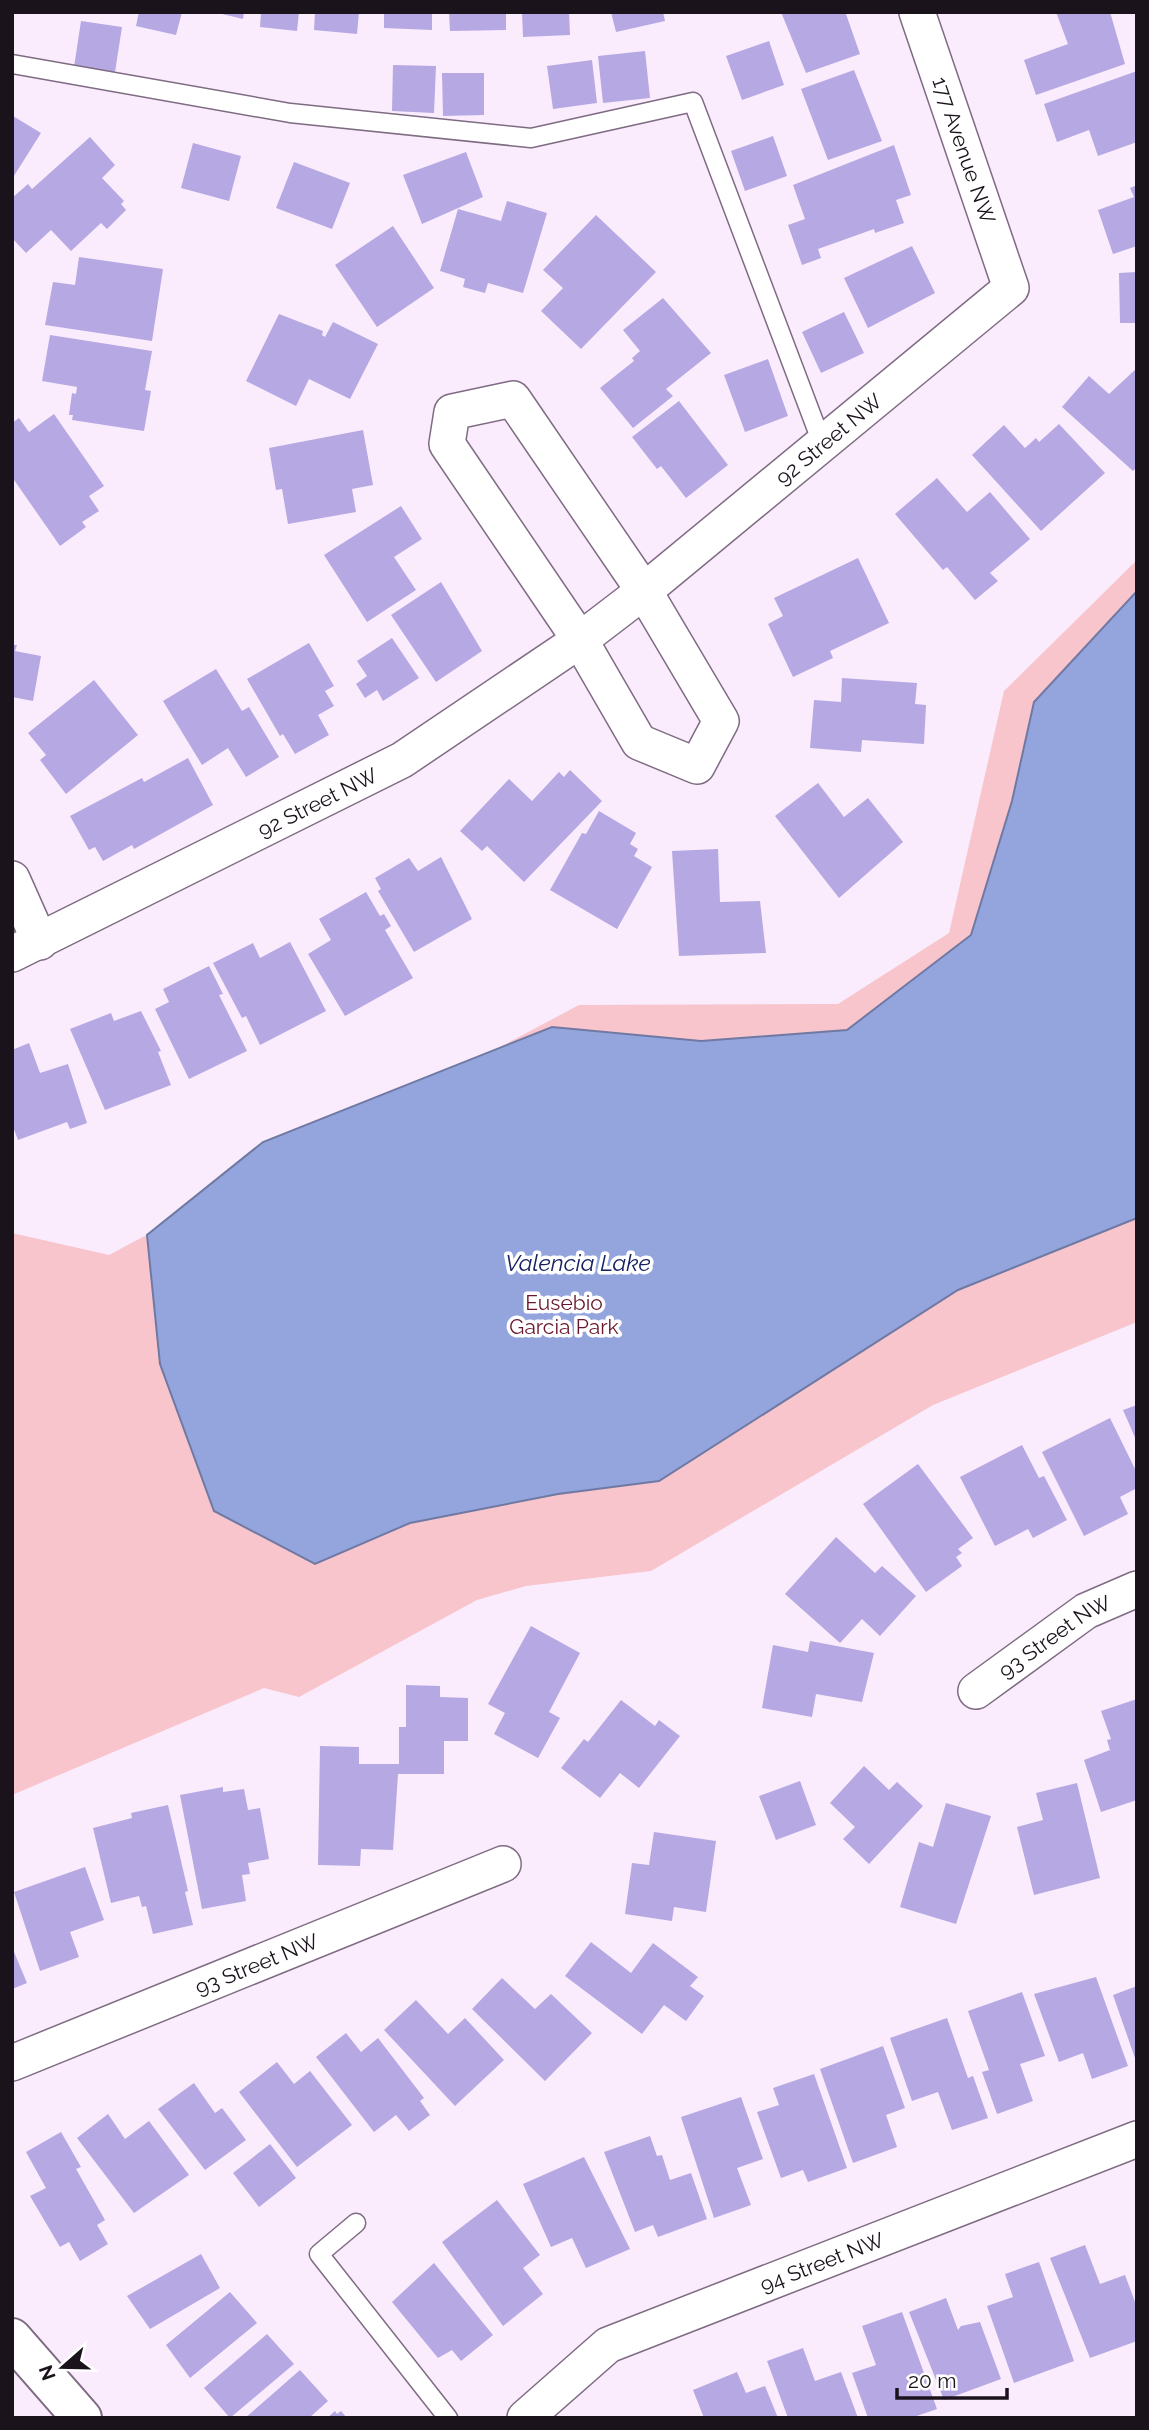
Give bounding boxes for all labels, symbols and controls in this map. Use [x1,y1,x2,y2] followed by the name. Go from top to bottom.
[927,73,1001,227] street label: 177 Avenue NW
[770,388,887,490] street label: 92 Street NW
[253,762,381,842] street label: 92 Street NW
[505,1249,651,1276] water label: Valencia Lake
[509,1290,619,1339] park label: Eusebio Garcia Park
[993,1589,1114,1683] street label: 93 Street NW
[191,1928,322,2000] street label: 93 Street NW
[756,2226,887,2297] street label: 94 Street NW
[28,2332,98,2402] north arrow
[897,2356,1007,2400] scale bar
[34,2362,60,2383] text: N
[908,2368,956,2393] text: 20 m

